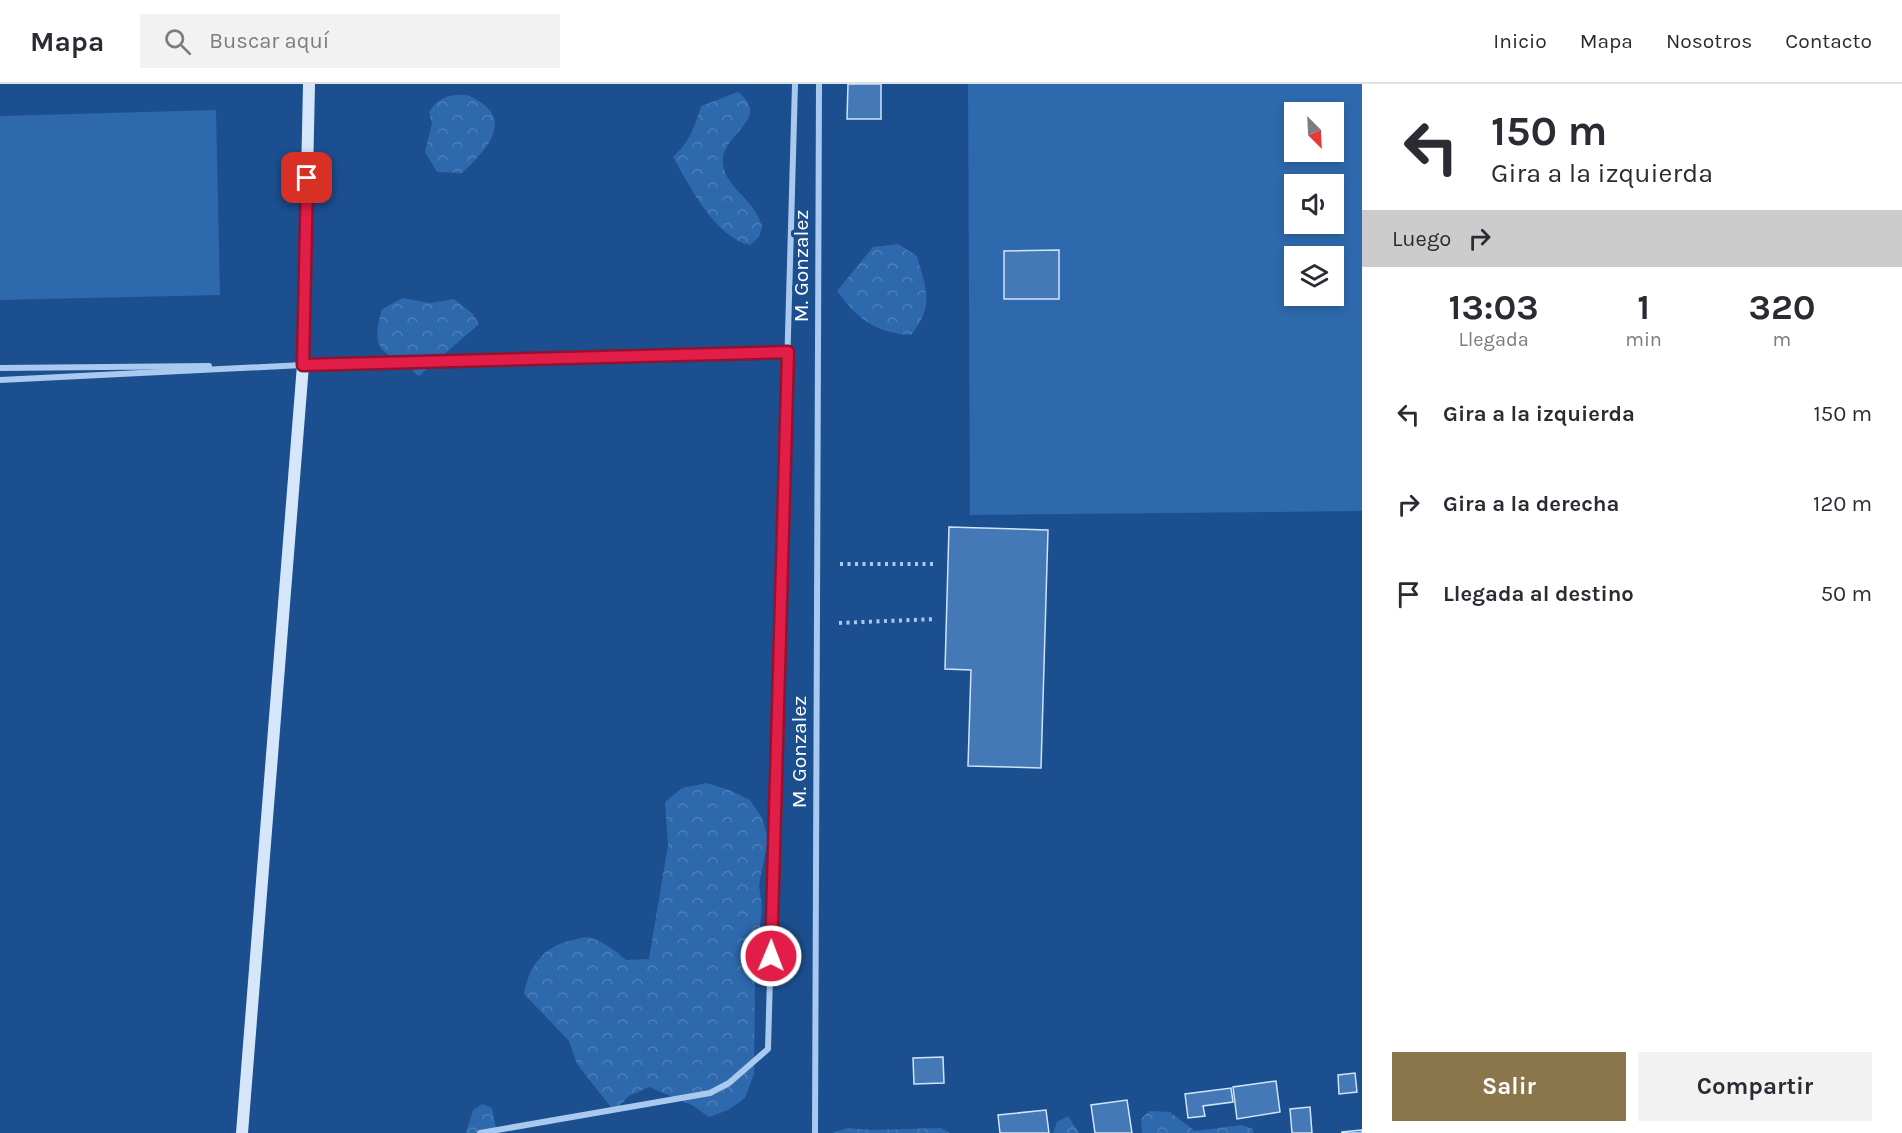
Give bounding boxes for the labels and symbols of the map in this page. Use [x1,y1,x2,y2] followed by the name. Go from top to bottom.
[1284,102,1344,162] north arrow
[281,152,332,203] pin
[789,210,813,322] street label: M. Gonzalez
[787,696,811,808] street label: M. Gonzalez
[739,924,803,988] position arrow

